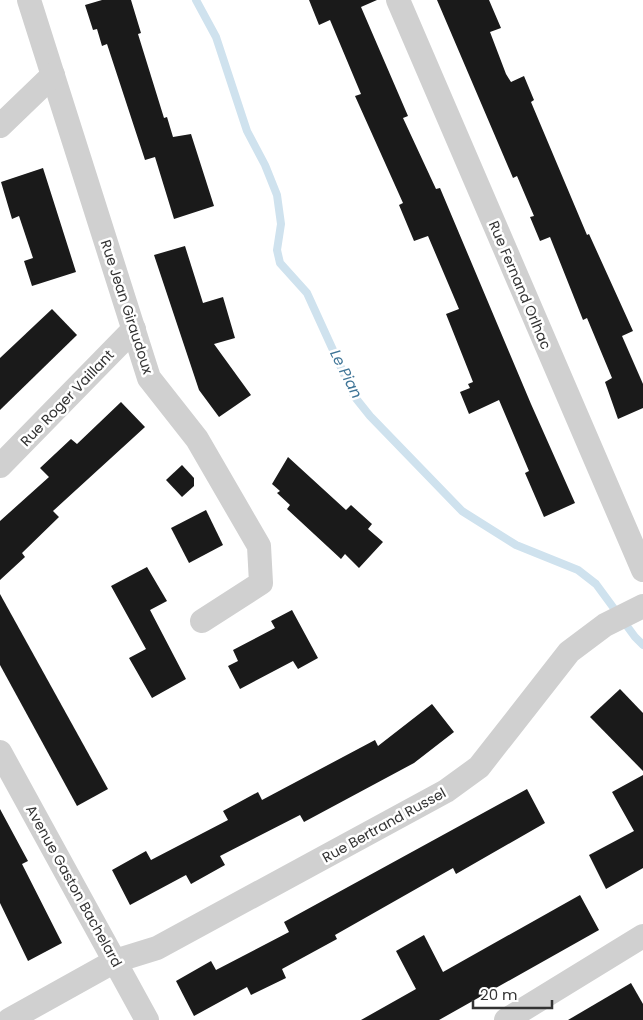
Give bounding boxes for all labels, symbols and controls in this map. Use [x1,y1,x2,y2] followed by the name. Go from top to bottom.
[484,218,556,352] street label: Rue Fernand Orlhac
[96,237,158,377] street label: Rue Jean Giraudoux
[16,345,118,451] street label: Rue Roger Vaillant
[325,346,368,402] water label: Le Pian
[319,783,449,867] street label: Rue Bertrand Russel
[21,801,127,971] street label: Avenue Gaston Bachelard
[473,978,552,1010] scale bar
[480,984,518,1005] text: 20 m

